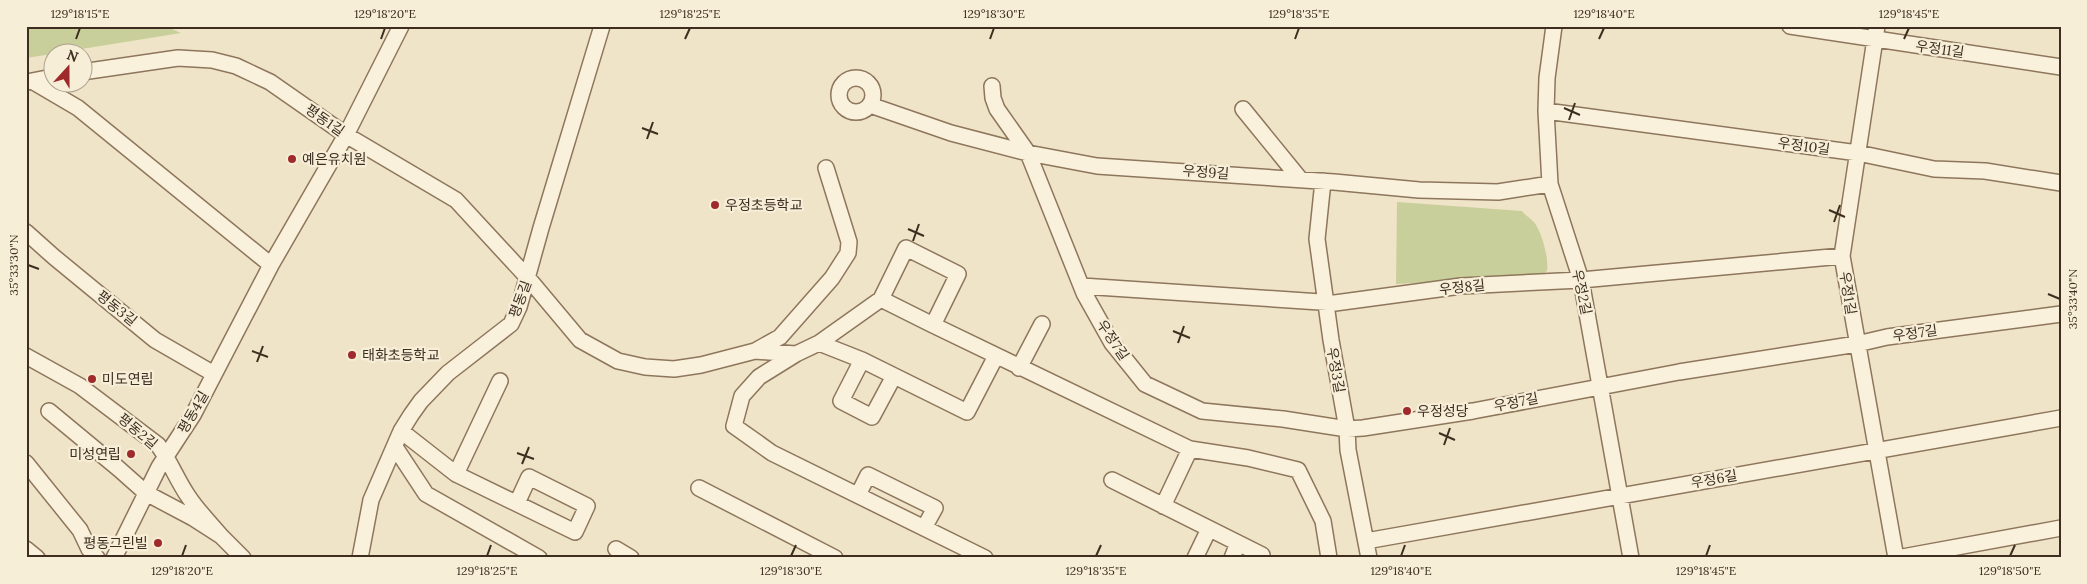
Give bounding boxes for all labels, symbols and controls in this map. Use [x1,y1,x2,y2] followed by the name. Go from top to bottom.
[51,6,109,21] text: 129°18'15"E
[354,6,416,21] text: 129°18'20"E
[660,6,720,21] text: 129°18'25"E
[963,6,1025,21] text: 129°18'30"E
[1268,6,1330,21] text: 129°18'35"E
[1573,6,1635,21] text: 129°18'40"E
[1879,6,1939,21] text: 129°18'45"E
[1915,37,1965,61] street label: 우정11길
[42,42,92,92] north arrow
[64,46,81,66] text: N
[302,100,348,140] street label: 평동1길
[1777,133,1831,159] street label: 우정10길
[302,150,366,168] place label: 예은유치원
[286,153,298,165] marker: 예은유치원
[1182,161,1230,183] street label: 우정9길
[725,196,802,214] place label: 우정초등학교
[709,199,721,211] marker: 우정초등학교
[6,234,21,296] text: 35°33'30"N
[1568,268,1596,316] street label: 우정2길
[2065,269,2080,329] text: 35°33'40"N
[1836,270,1860,316] street label: 우정1길
[1438,276,1486,298] street label: 우정8길
[505,278,535,320] street label: 평동길
[93,286,141,330] street label: 평동3길
[1093,316,1133,364] street label: 우정7길
[1891,321,1939,345] street label: 우정7길
[362,346,439,364] place label: 태화초등학교
[1323,346,1349,394] street label: 우정3길
[346,349,358,361] marker: 태화초등학교
[102,370,154,388] place label: 미도연립
[86,373,98,385] marker: 미도연립
[174,387,212,437] street label: 평동4길
[1492,389,1540,415] street label: 우정7길
[1417,402,1469,420] place label: 우정성당
[1401,405,1413,417] marker: 우정성당
[115,409,161,453] street label: 평동2길
[69,445,121,463] place label: 미성연립
[125,448,137,460] marker: 미성연립
[1689,466,1739,492] street label: 우정6길
[84,534,148,552] place label: 평동그린빌
[152,537,164,549] marker: 평동그린빌
[151,563,213,578] text: 129°18'20"E
[457,563,517,578] text: 129°18'25"E
[760,563,822,578] text: 129°18'30"E
[1065,563,1127,578] text: 129°18'35"E
[1370,563,1432,578] text: 129°18'40"E
[1676,563,1736,578] text: 129°18'45"E
[1979,563,2041,578] text: 129°18'50"E

